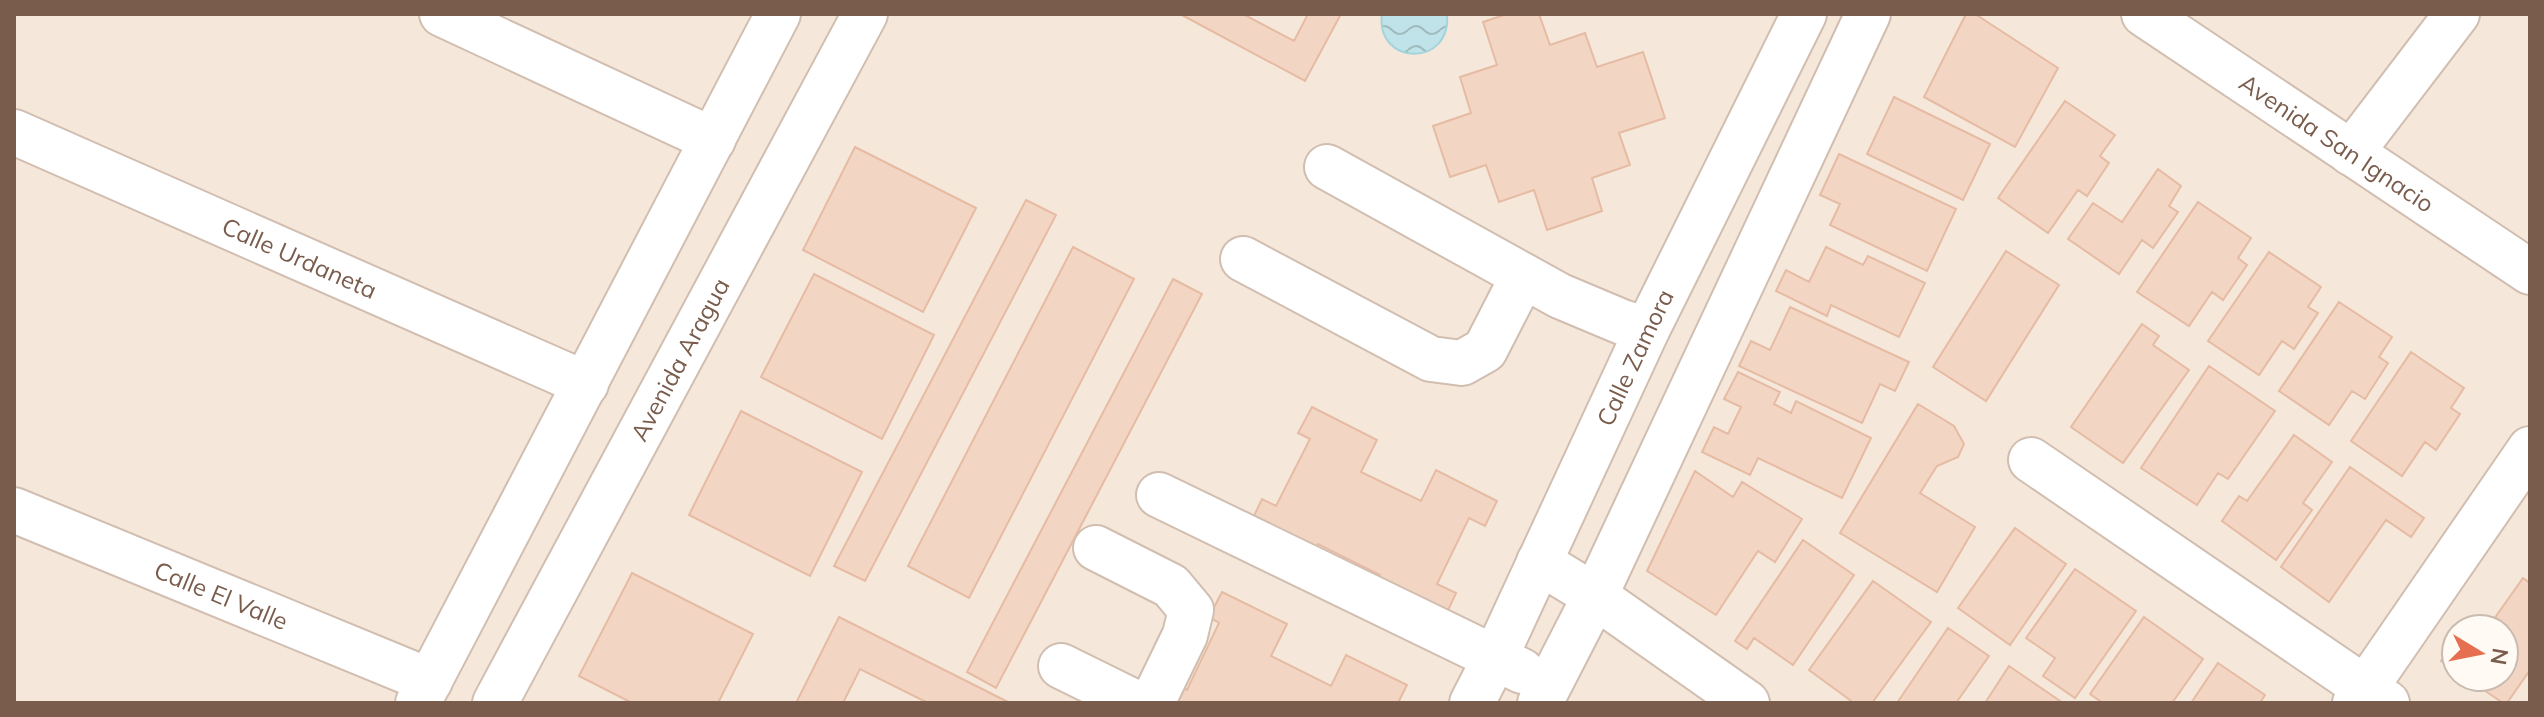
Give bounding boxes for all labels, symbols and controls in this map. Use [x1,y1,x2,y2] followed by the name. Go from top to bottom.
[2234,67,2440,219] street label: Avenida San Ignacio
[217,211,382,305] street label: Calle Urdaneta
[623,273,736,446] street label: Avenida Aragua
[1590,284,1680,430] street label: Calle Zamora
[150,554,292,636] street label: Calle El Valle
[2440,613,2520,693] north arrow
[2484,646,2515,667] text: N

